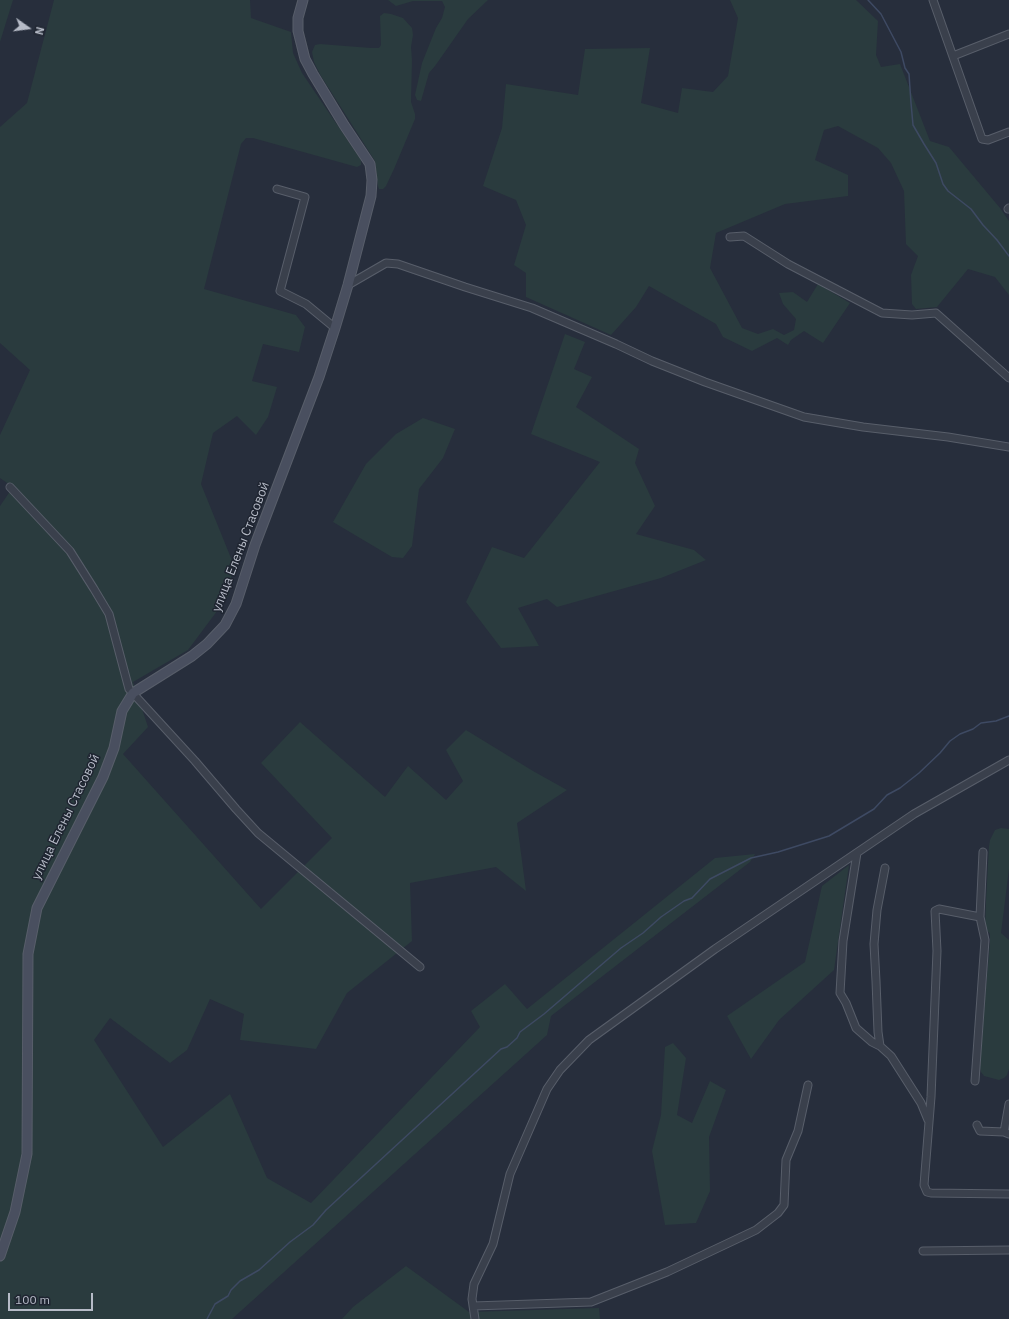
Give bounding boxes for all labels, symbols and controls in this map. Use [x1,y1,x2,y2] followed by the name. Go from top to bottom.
[8,8,48,48] north arrow
[32,25,47,36] text: N
[209,480,273,614] street label: улица Елены Стасовой
[29,751,103,883] street label: улица Елены Стасовой
[10,1285,95,1311] scale bar
[15,1292,50,1307] text: 100 m

